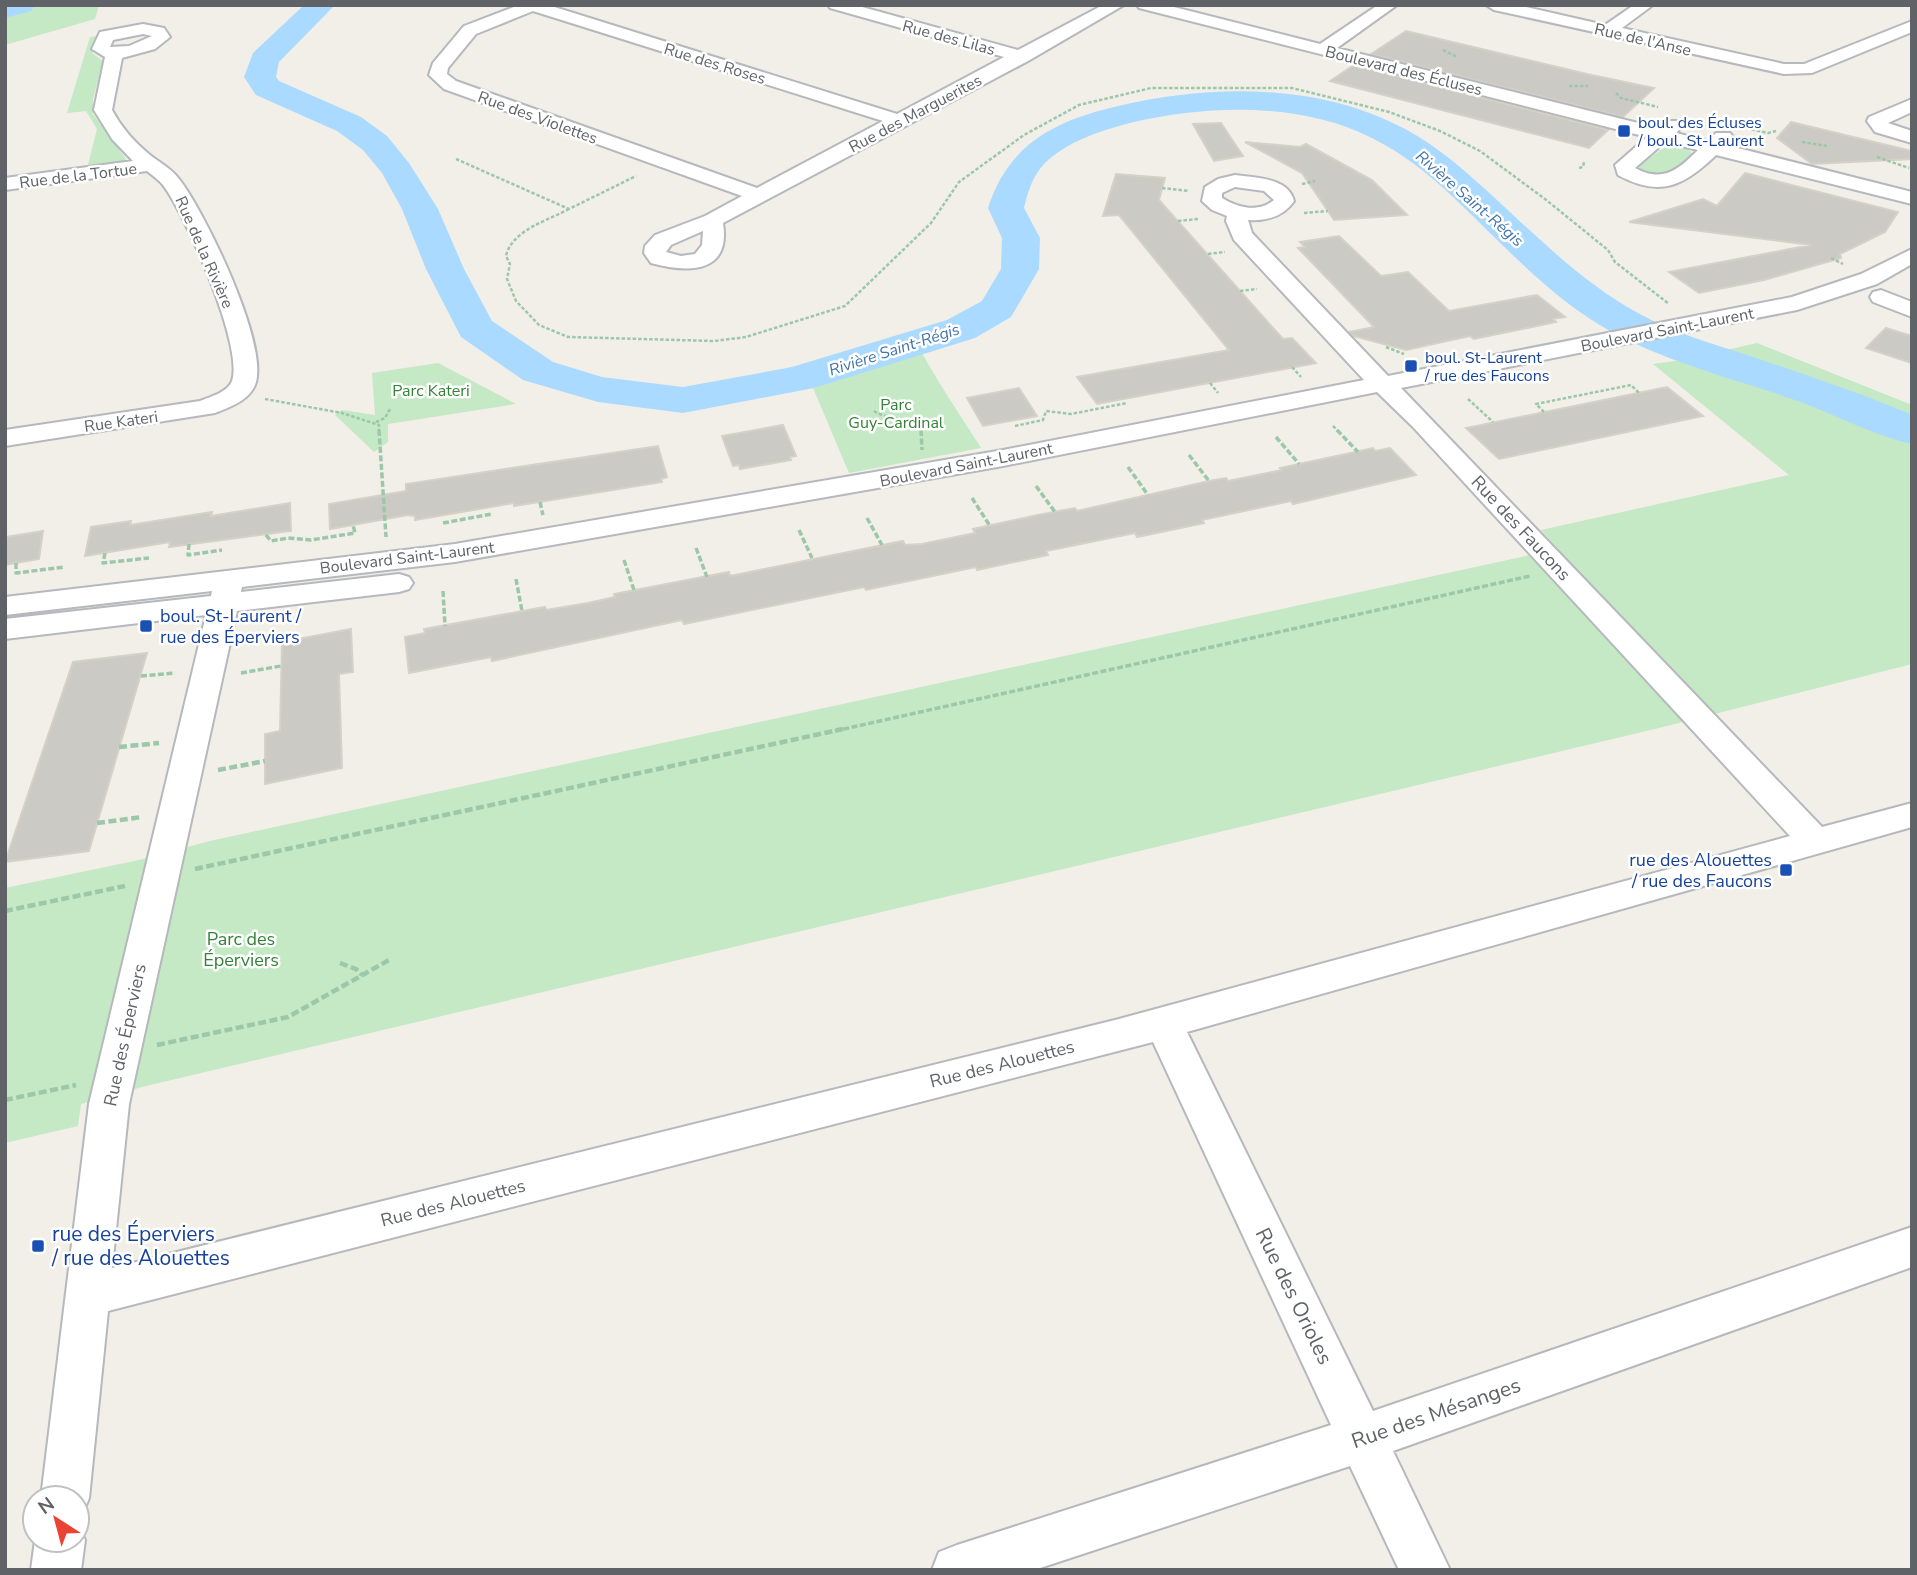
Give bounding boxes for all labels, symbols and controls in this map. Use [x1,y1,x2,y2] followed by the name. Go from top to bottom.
[900,15,998,61] street label: Rue des Lilas
[1592,18,1693,62] street label: Rue de l'Anse
[661,38,768,90] street label: Rue des Roses
[1323,41,1485,101] street label: Boulevard des Écluses
[845,69,986,158] street label: Rue des Marguerites
[475,86,601,150] street label: Rue des Violettes
[1637,112,1764,152] place label: boul. des Écluses / boul. St-Laurent
[1616,123,1632,139] marker: boul. des Écluses / boul. St-Laurent
[1411,146,1528,252] water label: Rivière Saint-Régis
[18,158,138,194] street label: Rue de la Tortue
[170,193,239,312] street label: Rue de la Rivière
[1579,302,1756,358] street label: Boulevard Saint-Laurent
[826,318,963,381] water label: Rivière Saint-Régis
[1424,347,1549,387] place label: boul. St-Laurent / rue des Faucons
[1403,358,1419,374] marker: boul. St-Laurent / rue des Faucons
[392,380,470,402] park label: Parc Kateri
[848,394,944,434] park label: Parc Guy-Cardinal
[83,406,159,438] street label: Rue Kateri
[878,437,1055,493] street label: Boulevard Saint-Laurent
[1466,470,1576,586] street label: Rue des Faucons
[319,536,496,580] street label: Boulevard Saint-Laurent
[160,604,302,649] place label: boul. St-Laurent / rue des Éperviers
[138,618,154,634] marker: boul. St-Laurent / rue des Éperviers
[1629,848,1772,893] place label: rue des Alouettes / rue des Faucons
[1778,862,1794,878] marker: rue des Alouettes / rue des Faucons
[203,927,279,972] park label: Parc des Éperviers
[98,961,152,1109] street label: Rue des Éperviers
[927,1034,1077,1094] street label: Rue des Alouettes
[378,1173,528,1233] street label: Rue des Alouettes
[51,1220,230,1272] place label: rue des Éperviers / rue des Alouettes
[1249,1223,1339,1369] street label: Rue des Orioles
[30,1238,46,1254] marker: rue des Éperviers / rue des Alouettes
[1348,1371,1524,1455] street label: Rue des Mésanges
[21,1484,91,1554] north arrow
[33,1491,60,1521] text: N

